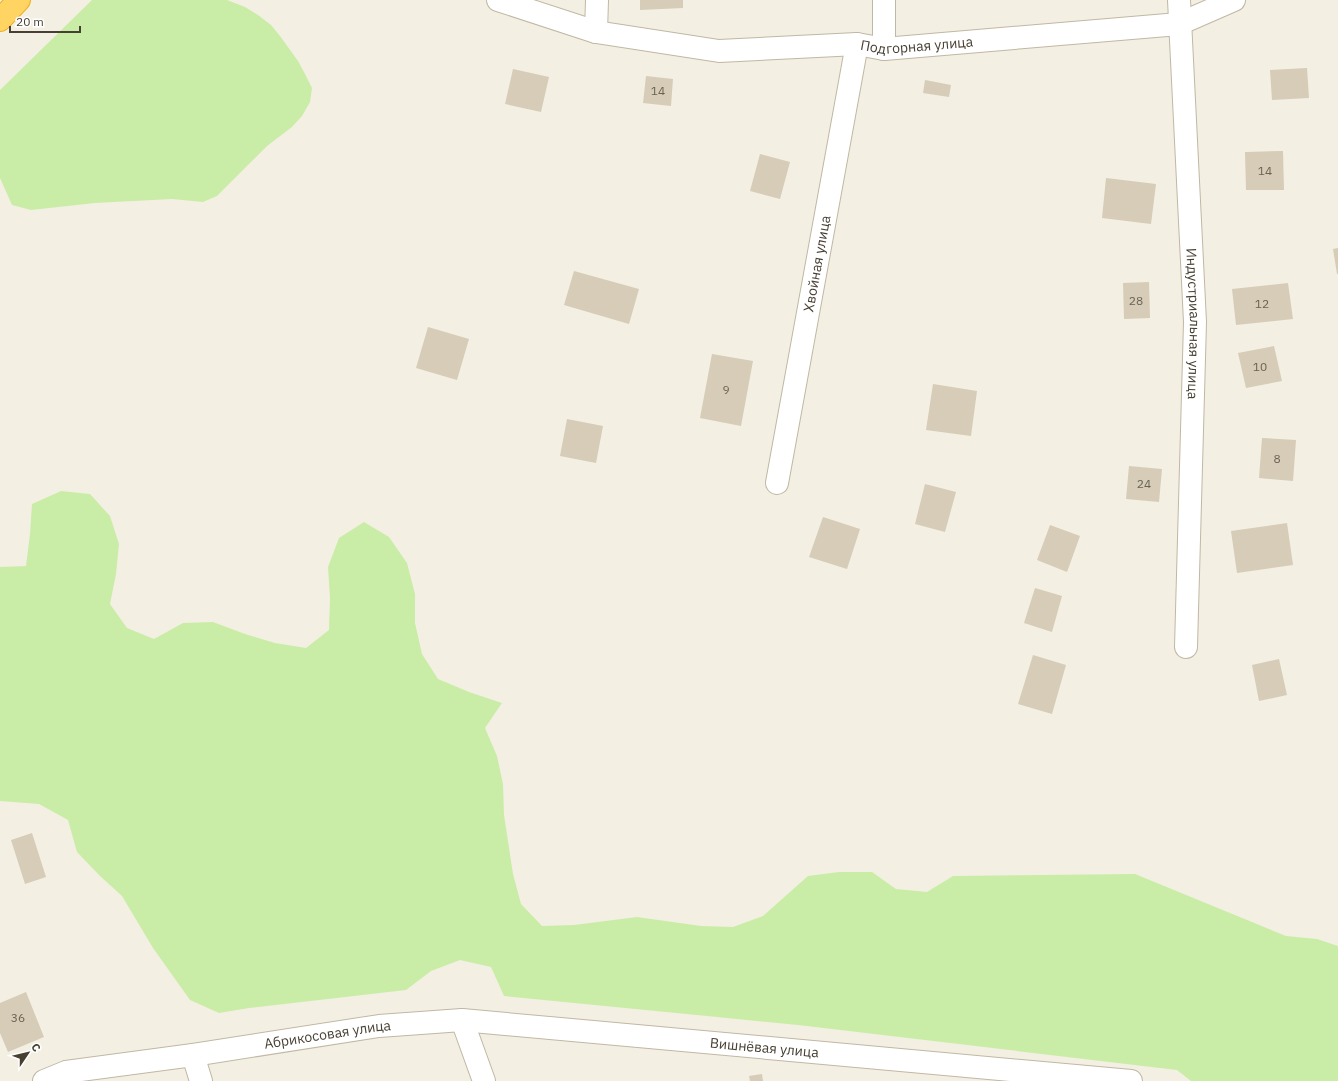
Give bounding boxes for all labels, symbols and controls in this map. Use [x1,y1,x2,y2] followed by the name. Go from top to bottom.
[10,8,80,34] scale bar
[16,14,44,29] text: 20 m
[859,32,974,58] street label: Подгорная улица
[651,83,665,98] house number: 14
[1258,163,1272,178] house number: 14
[799,213,835,313] street label: Хвойная улица
[1182,248,1204,400] street label: Индустриальная улица
[1129,293,1143,308] house number: 28
[1255,296,1269,311] house number: 12
[1253,359,1267,374] house number: 10
[722,382,730,397] house number: 9
[1273,451,1281,466] house number: 8
[1137,476,1151,491] house number: 24
[11,1010,25,1025] house number: 36
[263,1016,392,1053] street label: Абрикосовая улица
[8,1033,48,1073] north arrow
[709,1034,820,1062] street label: Вишнёвая улица
[28,1040,44,1054] text: С

